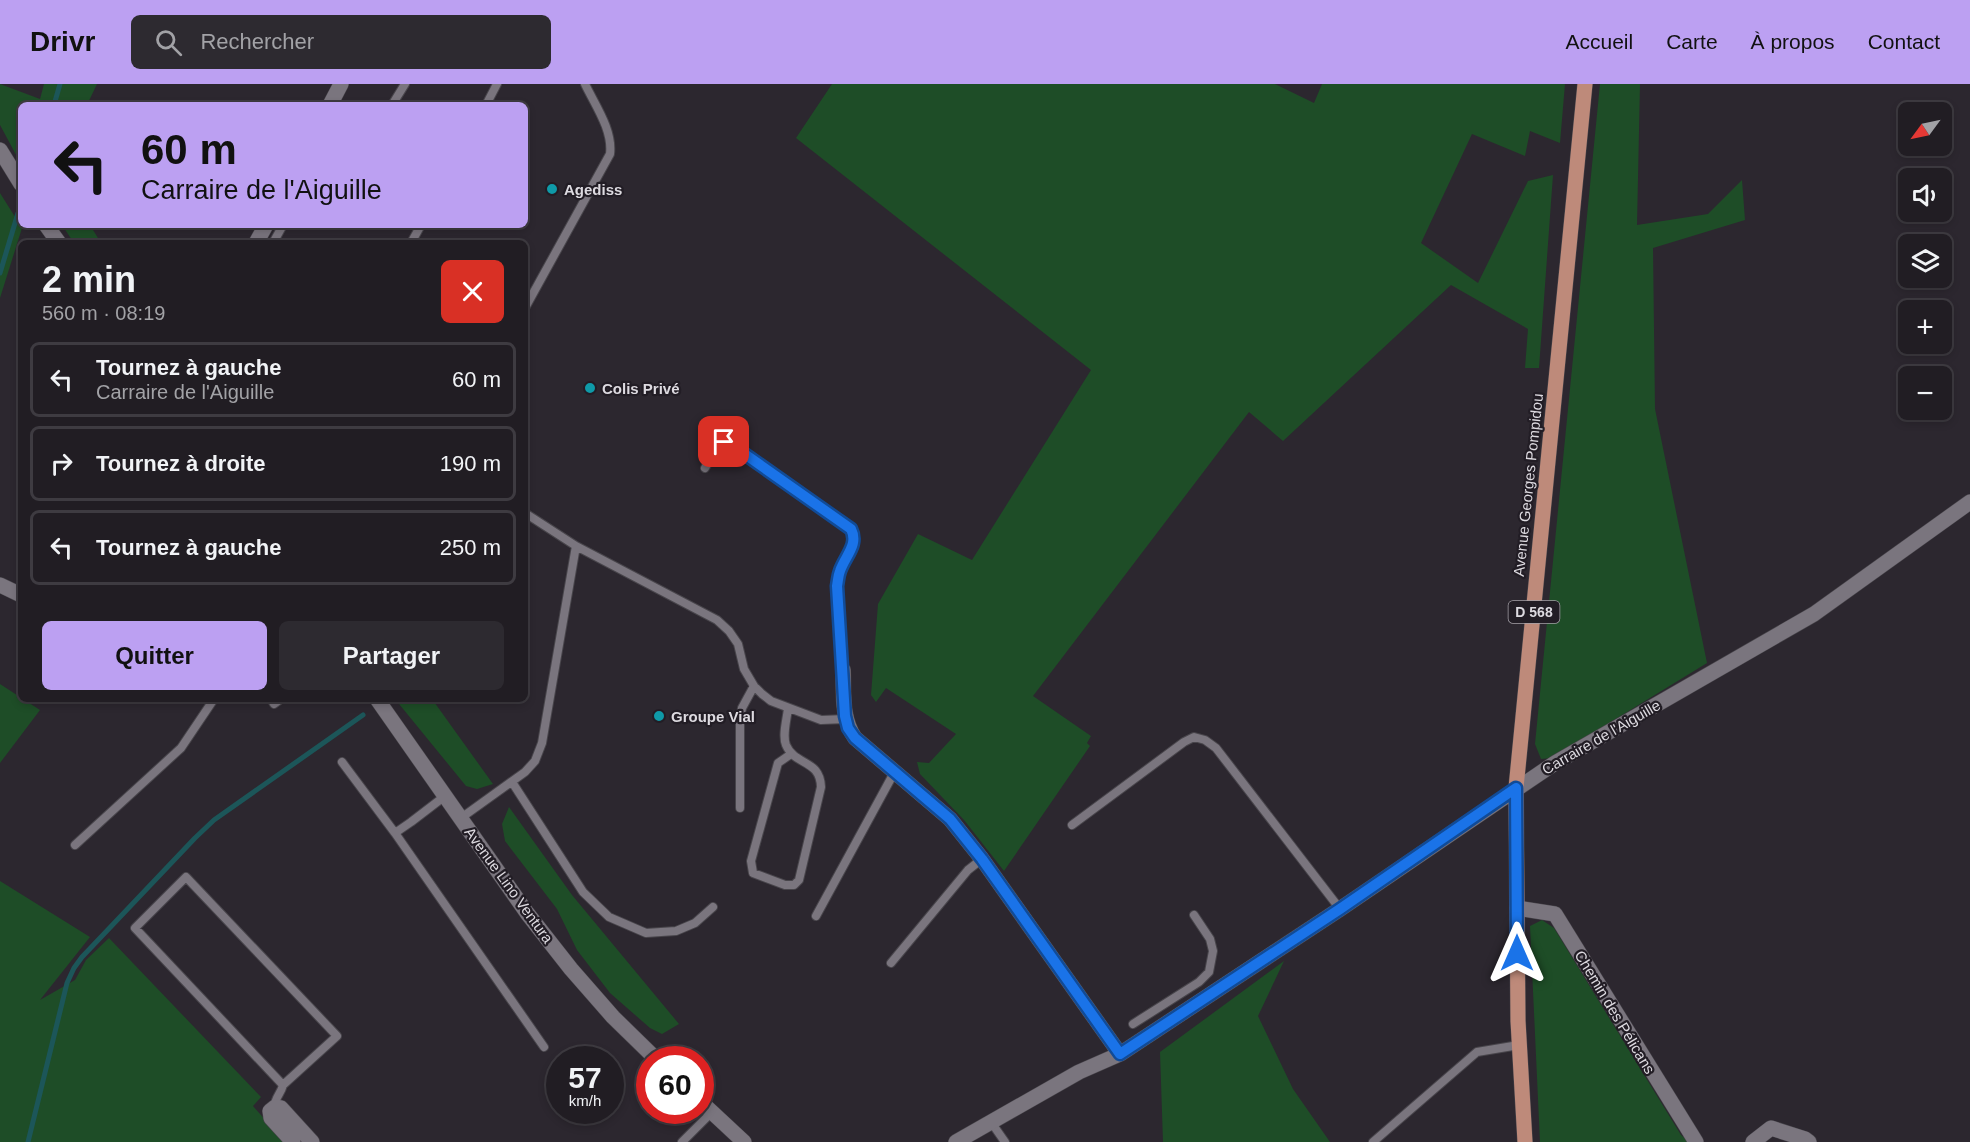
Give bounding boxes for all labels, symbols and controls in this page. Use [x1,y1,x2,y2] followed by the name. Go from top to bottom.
[131,15,551,69] search box
[30,26,95,57] text: Drivr
[152,26,185,59] icon: search
[200,29,314,54] text: Rechercher
[1566,30,1633,53] text: Accueil
[1666,30,1718,53] text: Carte
[1751,30,1835,53] text: À propos
[1868,30,1940,53] text: Contact
[1898,102,1952,156] north arrow
[1898,102,1952,420] map controls
[42,126,120,204] icon: left
[141,126,237,173] text: 60 m
[1898,168,1952,222] button: sound
[141,175,382,205] text: Carraire de l'Aiguille
[564,181,622,198] place label: Agediss
[545,182,559,196] marker: Agediss
[1898,234,1952,288] button: layers
[42,259,136,300] text: 2 min
[441,260,504,323] button: close
[1898,300,1952,354] button: +
[42,302,165,324] text: 560 m · 08:19
[96,355,281,380] text: Tournez à gauche
[45,363,78,396] icon: left
[1898,366,1952,420] button: −
[452,367,501,392] text: 60 m
[602,380,680,397] place label: Colis Privé
[96,381,274,403] text: Carraire de l'Aiguille
[583,381,597,395] marker: Colis Privé
[1510,393,1546,577] street label: Avenue Georges Pompidou
[698,416,749,467] pin
[707,425,740,458] icon: arrive
[45,447,78,480] icon: right
[96,451,266,476] text: Tournez à droite
[440,451,501,476] text: 190 m
[45,531,78,564] icon: left
[96,535,281,560] text: Tournez à gauche
[440,535,501,560] text: 250 m
[1508,601,1559,623] road number: D 568
[42,621,267,690] button: Quitter
[279,621,504,690] button: Partager
[1539,696,1663,778] street label: Carraire de l'Aiguille
[671,708,755,725] place label: Groupe Vial
[652,709,666,723] marker: Groupe Vial
[461,824,557,947] street label: Avenue Lino Ventura
[1485,921,1549,985] position arrow
[1571,947,1659,1077] street label: Chemin des Pélicans
[636,1046,714,1124] speed limit sign: 60
[568,1061,602,1094] text: 57
[569,1092,601,1109] text: km/h

